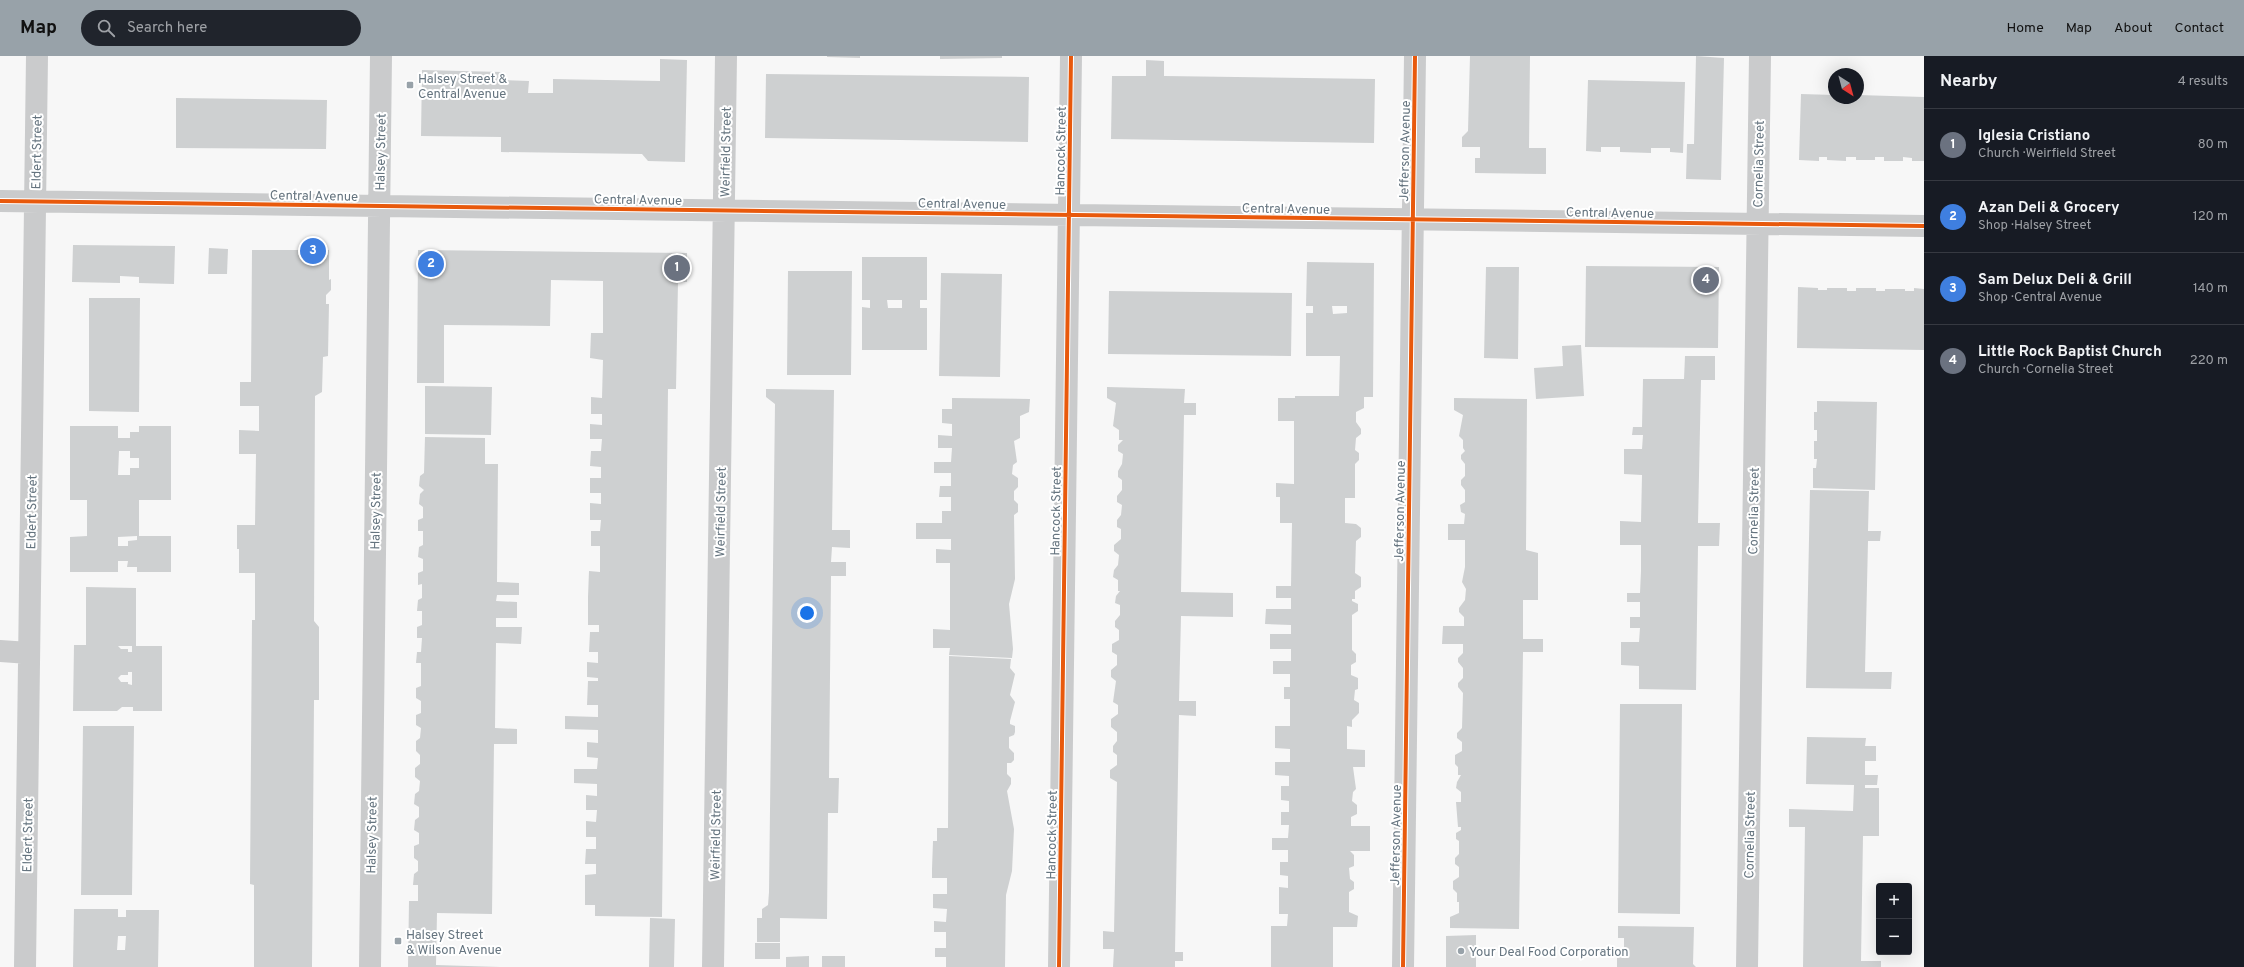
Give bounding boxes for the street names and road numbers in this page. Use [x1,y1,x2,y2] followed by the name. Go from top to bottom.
[1397,100,1415,202] street label: Jefferson Avenue
[1053,106,1071,196] street label: Hancock Street
[718,107,736,197] street label: Weirfield Street
[373,113,391,191] street label: Halsey Street
[29,115,47,189] street label: Eldert Street
[1751,120,1769,208] street label: Cornelia Street
[270,188,358,206] street label: Central Avenue
[594,192,682,210] street label: Central Avenue
[918,196,1006,214] street label: Central Avenue
[1242,201,1330,219] street label: Central Avenue
[1566,205,1654,223] street label: Central Avenue
[1392,460,1410,562] street label: Jefferson Avenue
[1048,466,1066,556] street label: Hancock Street
[713,467,731,557] street label: Weirfield Street
[1746,467,1764,555] street label: Cornelia Street
[368,472,386,550] street label: Halsey Street
[24,475,42,549] street label: Eldert Street
[1388,784,1406,886] street label: Jefferson Avenue
[708,790,726,880] street label: Weirfield Street
[1044,790,1062,880] street label: Hancock Street
[1742,791,1760,879] street label: Cornelia Street
[364,796,382,874] street label: Halsey Street
[20,798,38,872] street label: Eldert Street

